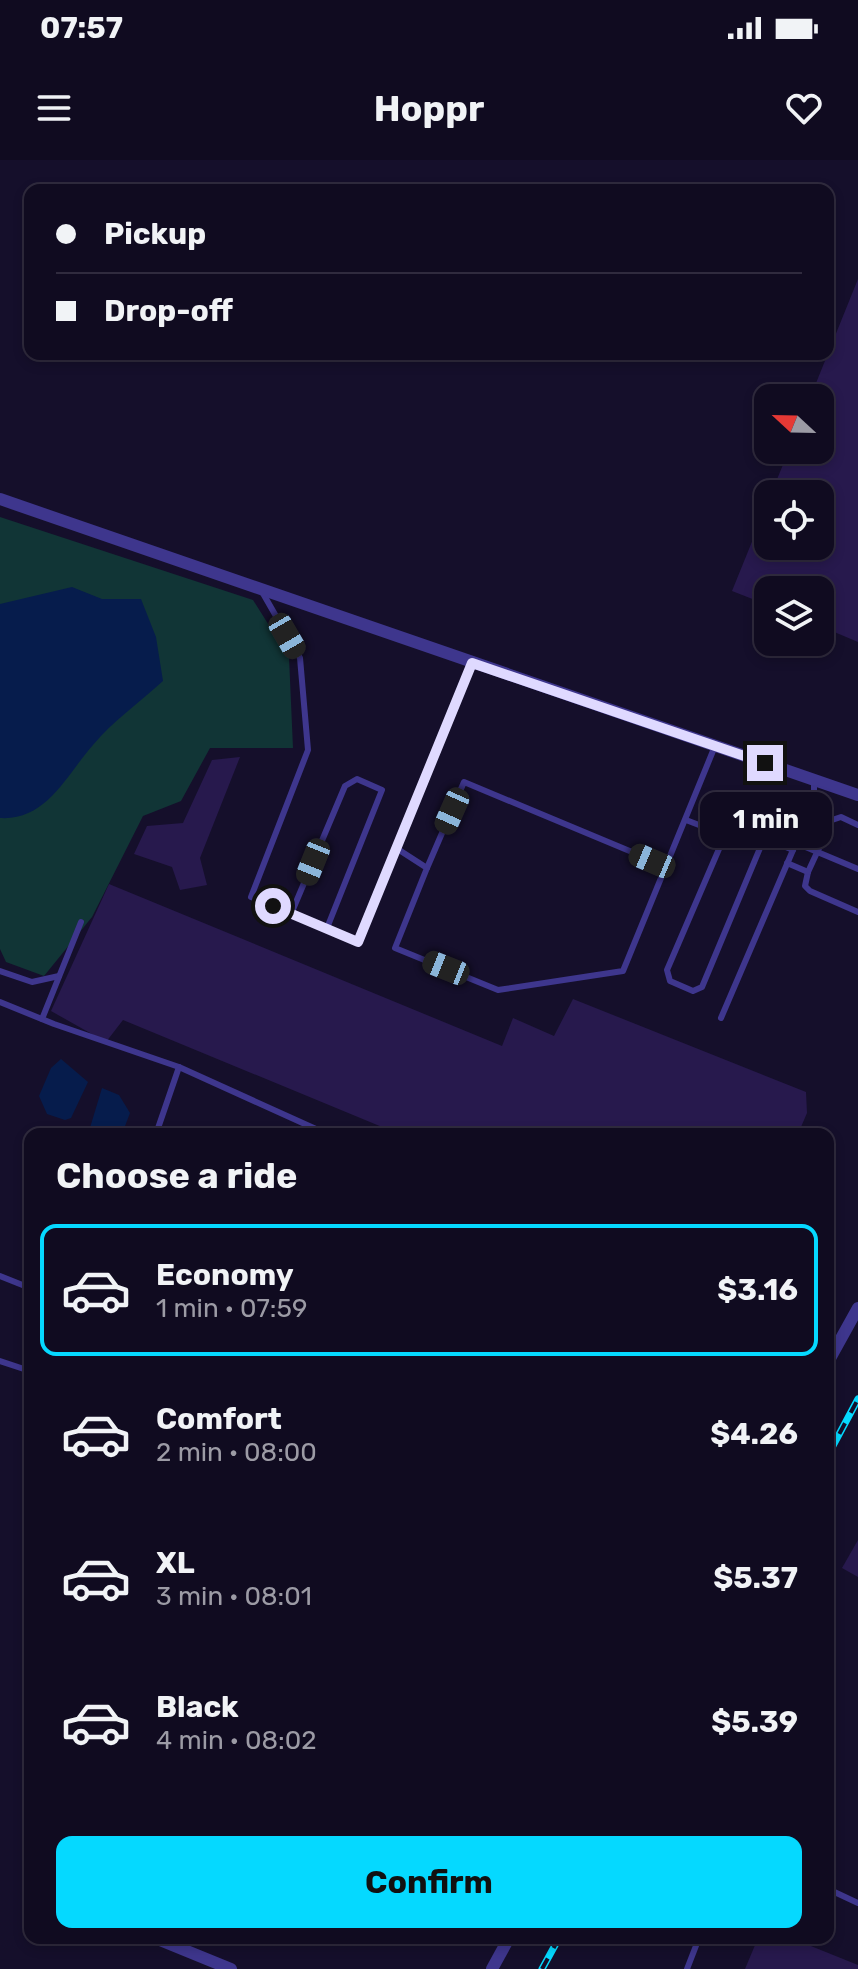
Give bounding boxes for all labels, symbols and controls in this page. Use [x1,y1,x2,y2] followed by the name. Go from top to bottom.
[40,10,123,46] text: 07:57
[32,86,76,130] icon: menu
[782,86,826,130] icon: heart
[374,87,484,130] text: Hoppr
[104,216,206,252] text: Pickup
[104,293,233,329] text: Drop-off
[754,384,834,464] north arrow
[754,384,834,656] map controls
[754,480,834,560] button: locate
[754,576,834,656] button: layers
[265,609,309,663] car
[747,745,783,781] route end
[431,784,473,838] car
[699,791,831,847] callout: 1 min
[733,804,799,835] text: 1 min
[293,835,333,889] car
[625,841,679,881] car
[255,888,291,924] route start
[419,948,473,988] car
[56,1154,297,1197] text: Choose a ride
[60,1254,132,1326] icon: car
[156,1257,294,1293] text: Economy
[717,1272,798,1308] text: $3.16
[156,1293,307,1324] text: 1 min · 07:59
[60,1398,132,1470] icon: car
[156,1401,282,1437] text: Comfort
[710,1416,798,1452] text: $4.26
[156,1437,317,1468] text: 2 min · 08:00
[60,1542,132,1614] icon: car
[156,1545,195,1581] text: XL
[713,1560,798,1596] text: $5.37
[156,1581,312,1612] text: 3 min · 08:01
[60,1686,132,1758] icon: car
[156,1689,239,1725] text: Black
[711,1704,798,1740] text: $5.39
[156,1725,316,1756] text: 4 min · 08:02
[56,1836,802,1928] button: Confirm

